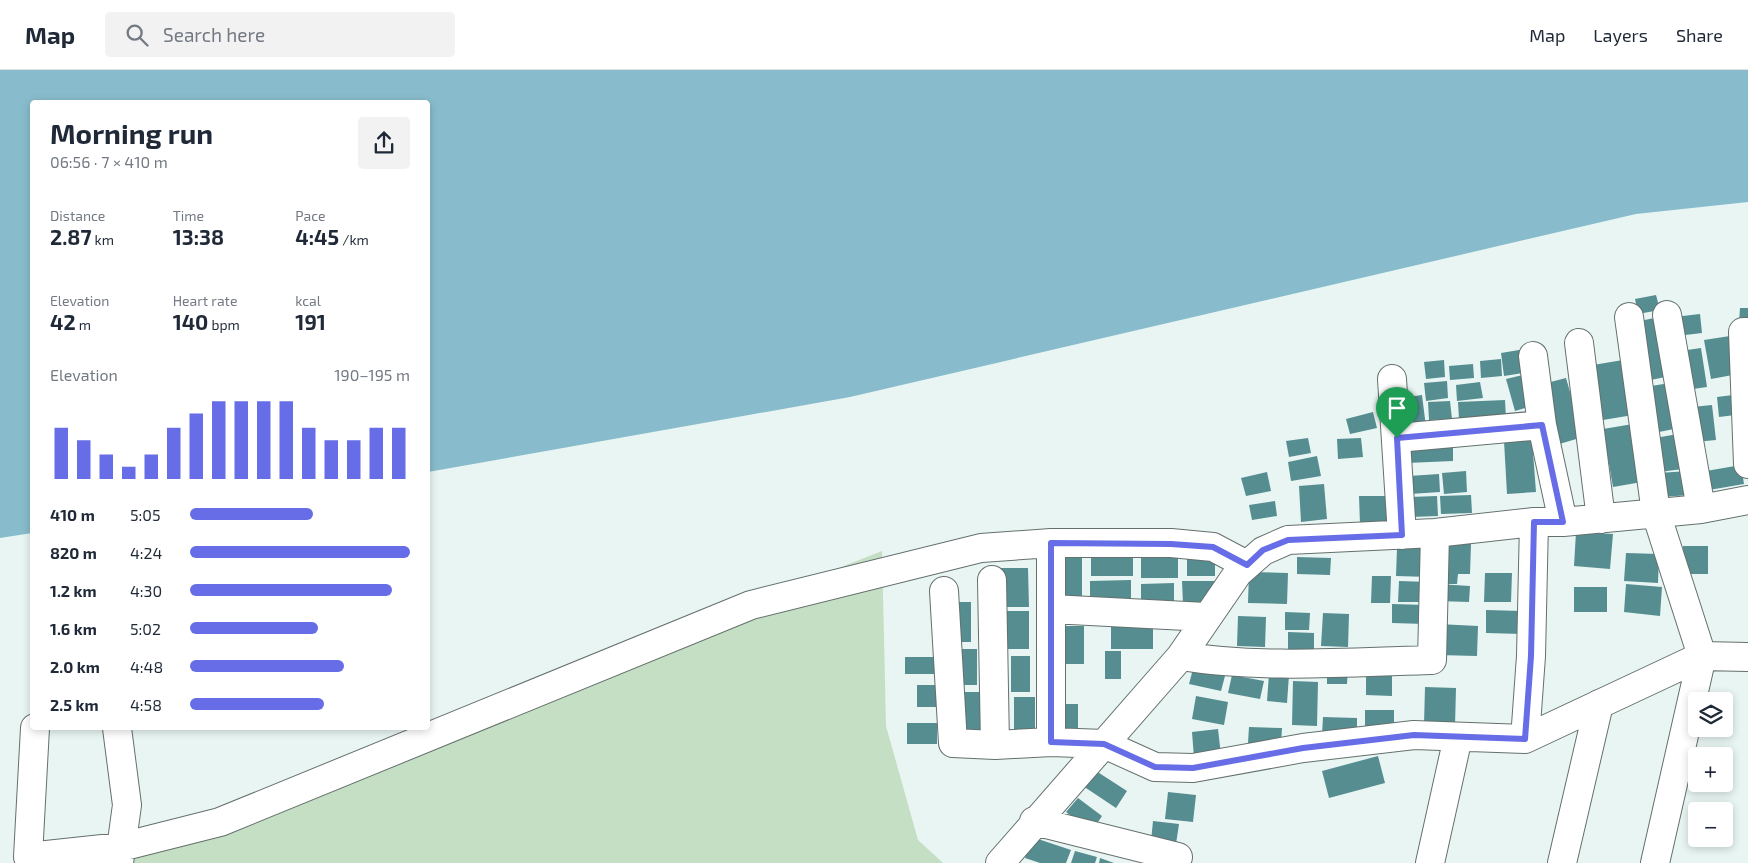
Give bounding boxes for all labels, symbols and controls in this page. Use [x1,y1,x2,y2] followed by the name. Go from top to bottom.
[105,12,455,57] search box
[25,20,75,49] text: Map
[123,21,151,49] icon: search
[163,23,265,46] text: Search here
[1529,24,1565,46] text: Map
[1593,24,1648,46] text: Layers
[1676,24,1723,46] text: Share
[50,116,213,150] text: Morning run
[358,117,410,169] button: share
[50,152,168,171] text: 06:56 · 7 × 410 m
[50,207,105,224] text: Distance
[173,207,204,224] text: Time
[295,207,325,224] text: Pace
[50,224,92,249] text: 2.87
[173,224,224,249] text: 13:38
[295,224,339,249] text: 4:45
[92,231,114,248] text: km
[339,231,369,248] text: /km
[50,292,109,309] text: Elevation
[173,292,237,309] text: Heart rate
[295,292,321,309] text: kcal
[50,309,76,334] text: 42
[173,309,208,334] text: 140
[295,309,326,334] text: 191
[76,316,91,333] text: m
[208,316,240,333] text: bpm
[50,365,118,384] text: Elevation
[334,365,410,384] text: 190–195 m
[1376,387,1418,438] pin
[1383,394,1411,422] icon: arrive
[50,505,95,524] text: 410 m
[130,505,161,524] text: 5:05
[50,543,97,562] text: 820 m
[130,543,162,562] text: 4:24
[50,581,97,600] text: 1.2 km
[130,581,162,600] text: 4:30
[50,619,97,638] text: 1.6 km
[130,619,161,638] text: 5:02
[50,657,100,676] text: 2.0 km
[130,657,163,676] text: 4:48
[1688,692,1733,847] map controls
[1688,692,1733,737] button: layers
[50,695,99,714] text: 2.5 km
[130,695,162,714] text: 4:58
[1688,747,1733,792] button: +
[1688,802,1733,847] button: −

